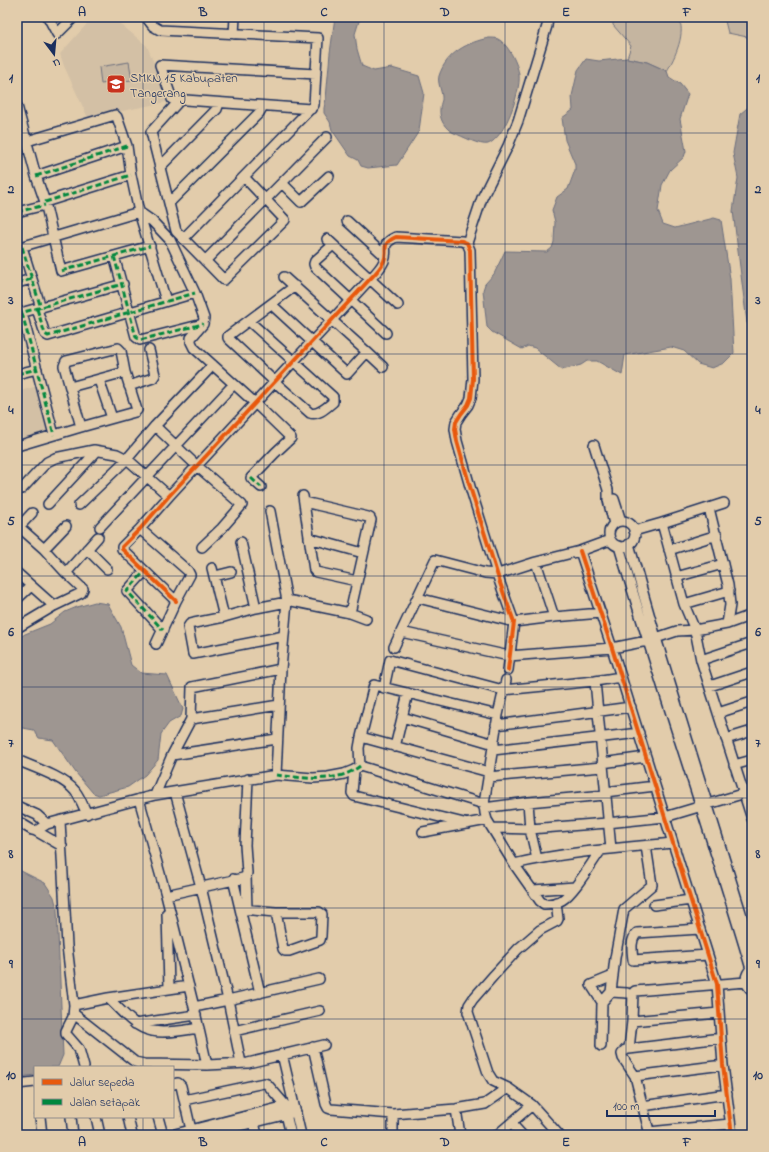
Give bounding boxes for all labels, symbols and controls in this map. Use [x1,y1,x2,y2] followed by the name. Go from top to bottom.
[78,3,86,22] text: A
[198,3,208,22] text: B
[320,3,328,22] text: C
[439,3,450,22] text: D
[562,3,570,22] text: E
[682,3,692,22] text: F
[34,34,74,74] north arrow
[51,54,62,71] text: U
[9,69,14,88] text: 1
[130,69,238,104] place label: SMKN 15 Kabupaten Tangerang
[756,69,761,88] text: 1
[105,73,127,95] school or university icon: SMKN 15 Kabupaten Tangerang
[7,180,15,199] text: 2
[754,180,762,199] text: 2
[7,291,14,310] text: 3
[754,291,761,310] text: 3
[7,401,14,420] text: 4
[754,401,761,420] text: 4
[7,512,15,531] text: 5
[754,512,762,531] text: 5
[7,623,14,642] text: 6
[754,623,761,642] text: 6
[8,734,14,753] text: 7
[755,734,761,753] text: 7
[8,845,14,864] text: 8
[755,845,761,864] text: 8
[8,955,14,974] text: 9
[755,955,761,974] text: 9
[6,1066,16,1085] text: 10
[34,1066,174,1118] legend
[753,1066,763,1085] text: 10
[70,1074,135,1092] text: Jalur sepeda
[607,1092,715,1118] scale bar
[70,1094,141,1112] text: Jalan setapak
[613,1098,640,1116] text: 100 m
[78,1133,86,1152] text: A
[198,1133,208,1152] text: B
[320,1133,328,1152] text: C
[439,1133,450,1152] text: D
[562,1133,570,1152] text: E
[682,1133,692,1152] text: F

